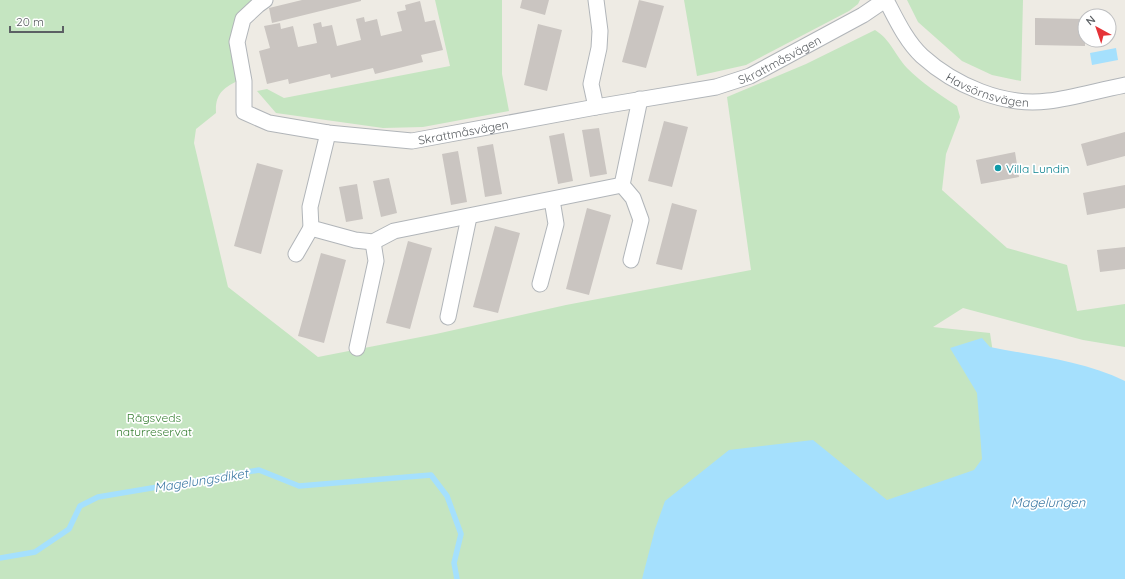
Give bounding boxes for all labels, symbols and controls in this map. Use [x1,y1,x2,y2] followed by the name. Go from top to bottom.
[10,8,63,34] scale bar
[1077,8,1117,48] north arrow
[1083,12,1098,28] text: N
[16,14,44,29] text: 20 m
[736,32,823,87] street label: Skrattmåsvägen
[943,69,1029,109] street label: Havsörnsvägen
[417,116,509,147] street label: Skrattmåsvägen
[1006,161,1070,176] place label: Villa Lundin
[993,163,1003,173] marker: Villa Lundin
[116,410,192,439] park label: Rågsveds naturreservat
[153,464,251,495] water label: Magelungsdiket
[1011,494,1086,510] water label: Magelungen

